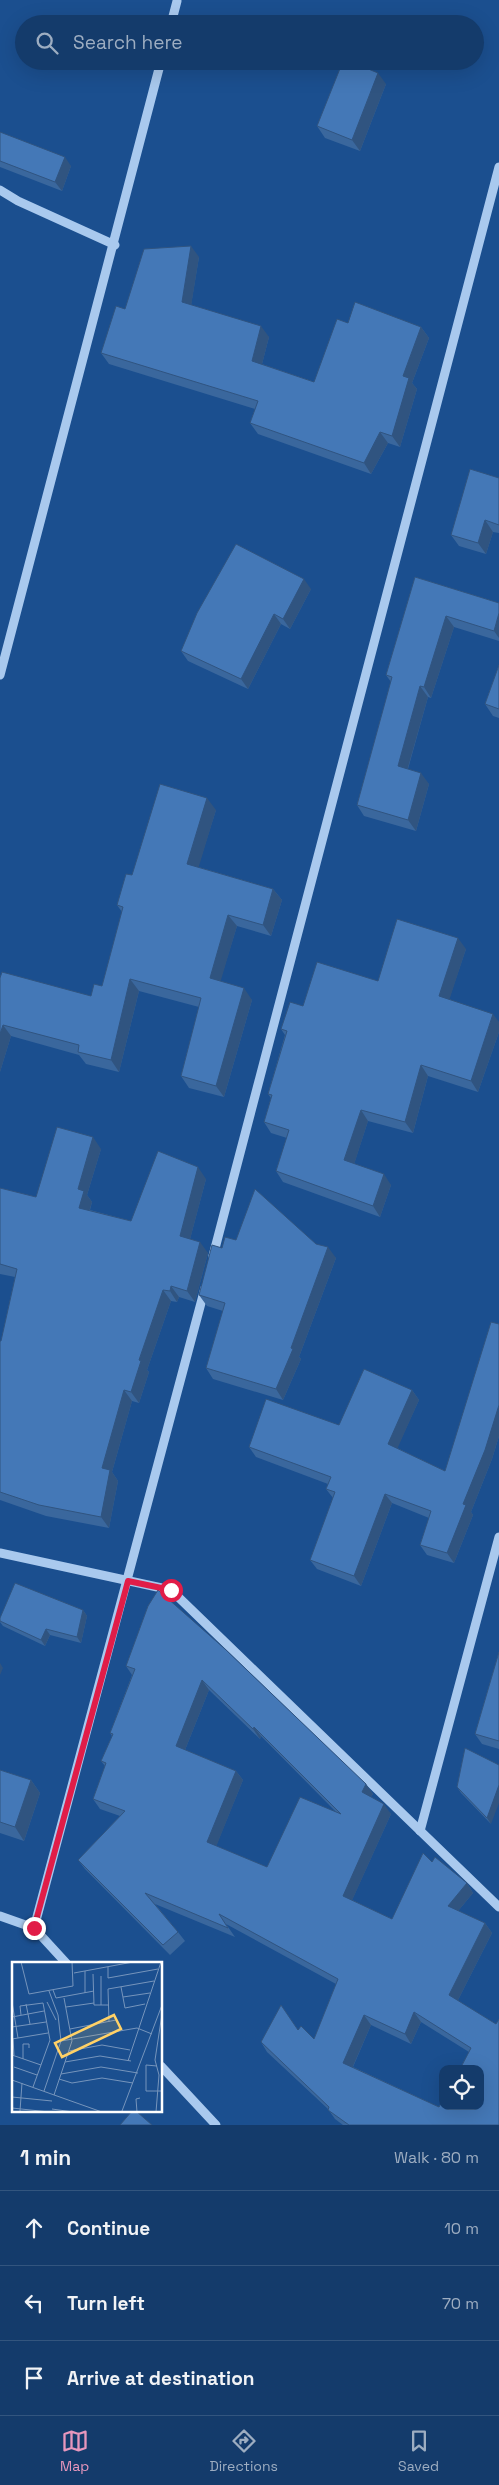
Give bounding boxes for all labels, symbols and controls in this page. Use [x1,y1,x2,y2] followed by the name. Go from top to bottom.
[15,15,484,70] search box
[33,29,61,57] icon: search
[73,30,183,55] text: Search here
[160,1579,183,1602] route start
[23,1917,46,1940] route end
[12,1962,162,2112] inset map
[439,2065,484,2110] map controls
[439,2065,484,2110] button: locate
[20,2144,71,2171] text: 1 min
[394,2147,479,2168] text: Walk · 80 m
[20,2214,48,2242] icon: ahead
[67,2216,150,2241] text: Continue
[444,2218,479,2239] text: 10 m
[20,2289,48,2317] icon: left
[67,2291,145,2316] text: Turn left
[442,2293,479,2314] text: 70 m
[20,2364,48,2392] icon: arrive
[67,2366,255,2391] text: Arrive at destination
[60,2427,89,2475] tab: Map
[209,2427,278,2475] tab: Directions
[398,2427,439,2475] tab: Saved

